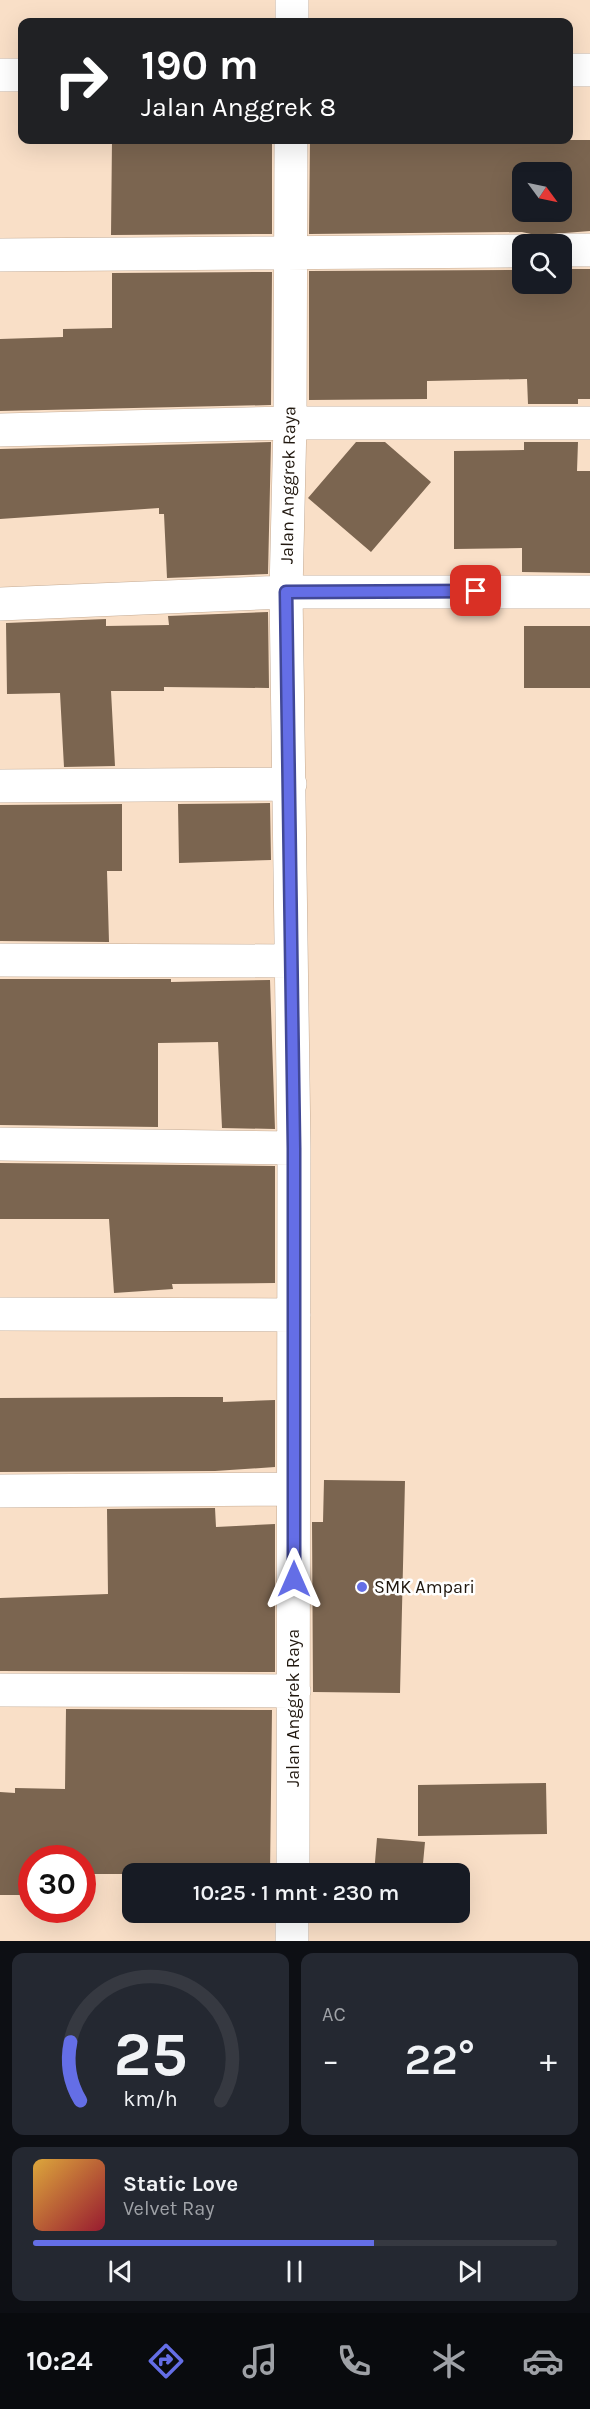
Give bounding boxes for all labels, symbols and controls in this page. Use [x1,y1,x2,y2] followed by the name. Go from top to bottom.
[141,40,259,90] text: 190 m
[42,42,120,120] icon: right
[141,91,336,123] text: Jalan Anggrek 8
[512,162,572,222] north arrow
[512,162,572,294] map controls
[512,234,572,294] button: search
[276,406,300,564] street label: Jalan Anggrek Raya
[450,565,501,616] pin
[459,574,492,607] icon: arrive
[262,1547,326,1611] position arrow
[374,1576,475,1598] place label: SMK Ampari
[355,1580,369,1594] marker: SMK Ampari
[282,1629,304,1787] street label: Jalan Anggrek Raya
[18,1845,96,1923] speed limit sign: 30
[193,1880,399,1906] text: 10:25 · 1 mnt · 230 m
[322,2003,346,2026] text: AC
[113,2018,188,2091] text: 25
[404,2033,475,2085] text: 22°
[322,2041,339,2079] text: −
[540,2041,557,2079] text: +
[123,2086,178,2111] text: km/h
[123,2171,238,2197] text: Static Love
[123,2197,215,2220] text: Velvet Ray
[104,2255,137,2288] icon: previous
[278,2255,311,2288] icon: pause
[453,2255,486,2288] icon: next
[145,2340,187,2382] icon: directions
[239,2340,281,2382] icon: music
[333,2340,375,2382] icon: phone
[428,2340,470,2382] icon: climate
[522,2340,564,2382] icon: car
[26,2345,93,2377] text: 10:24

